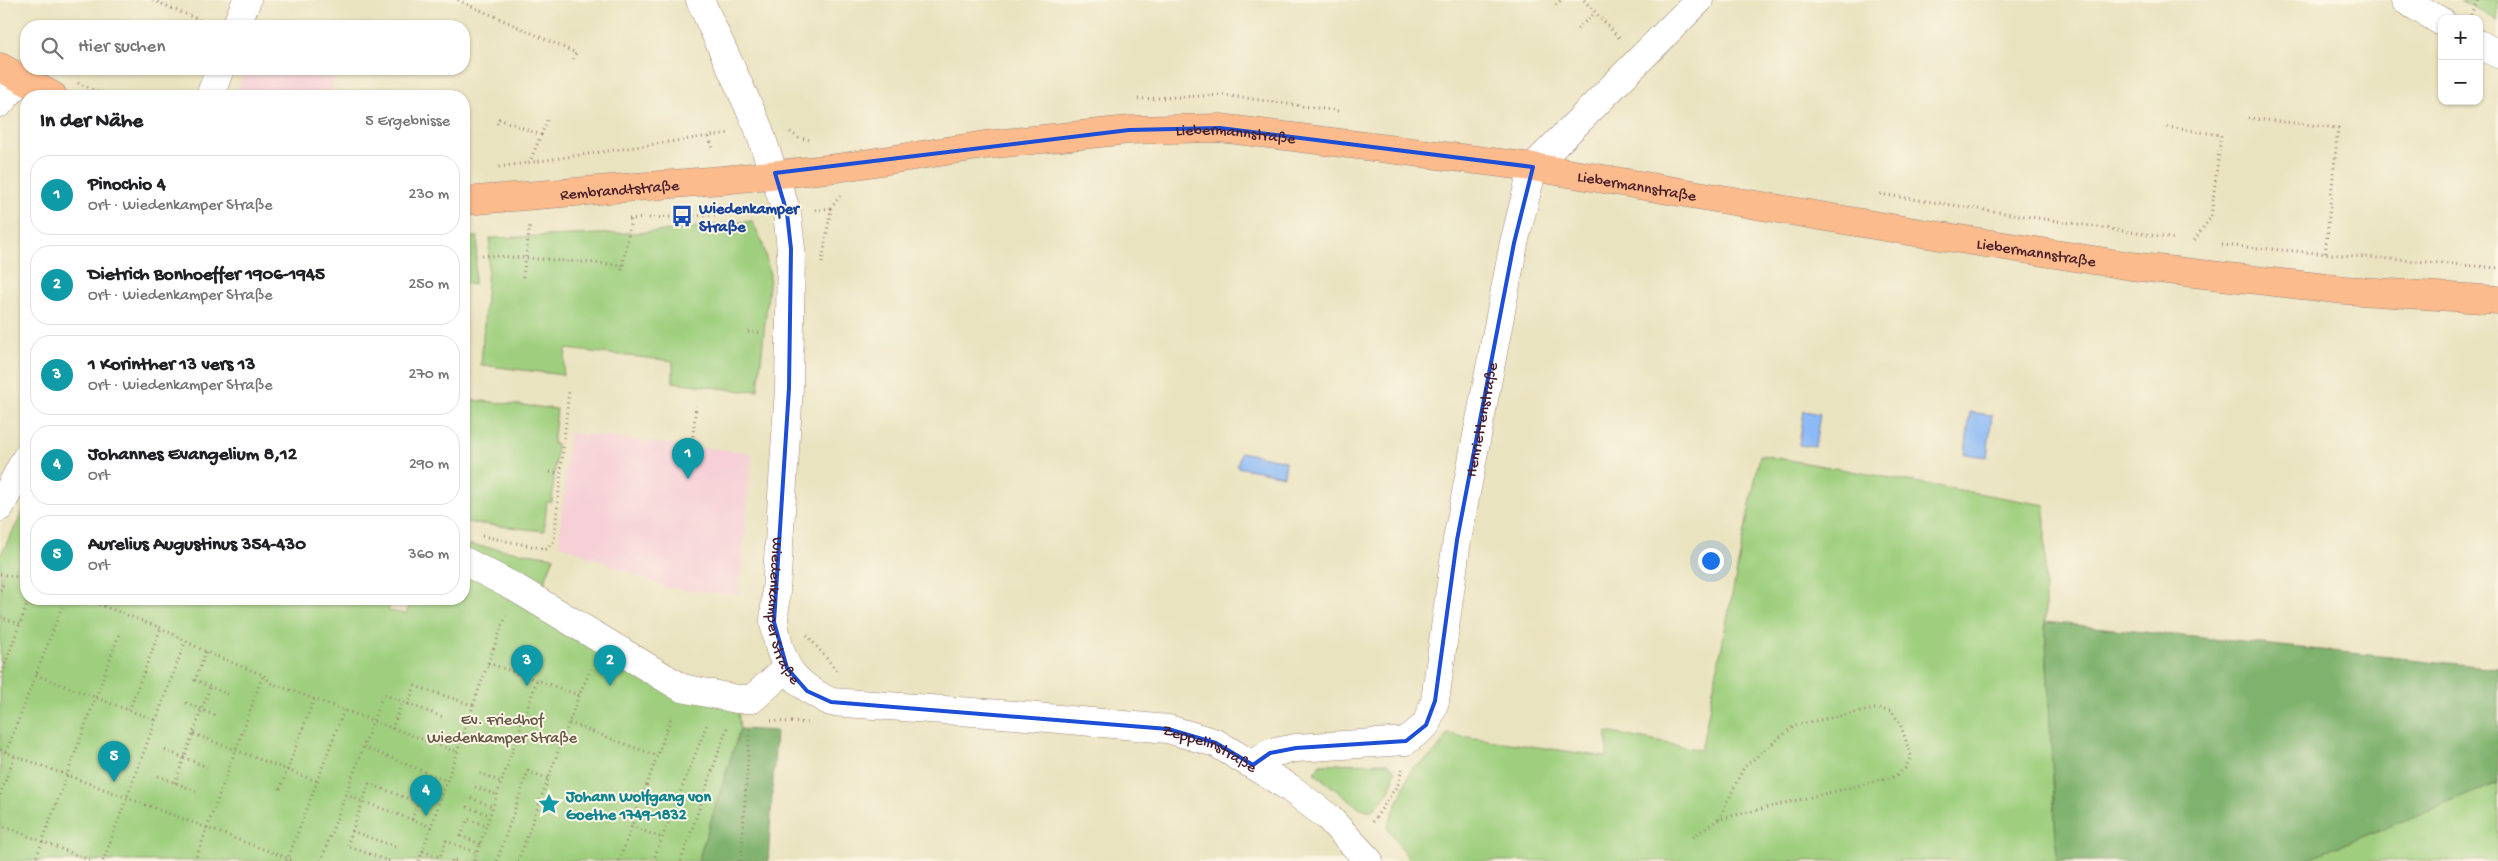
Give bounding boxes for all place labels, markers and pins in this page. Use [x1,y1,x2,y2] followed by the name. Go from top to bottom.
[698,201,801,238] place label: Wiedenkamper Straße
[669,203,695,229] bus stop icon: Wiedenkamper Straße
[672,438,704,479] pin: 1
[511,645,543,686] pin: 3
[594,645,626,686] pin: 2
[98,741,130,782] pin: 5
[410,775,442,816] pin: 4
[565,788,711,826] place label: Johann Wolfgang von Goethe 1749-1832
[536,791,562,817] place icon: Johann Wolfgang von Goethe 1749-1832

